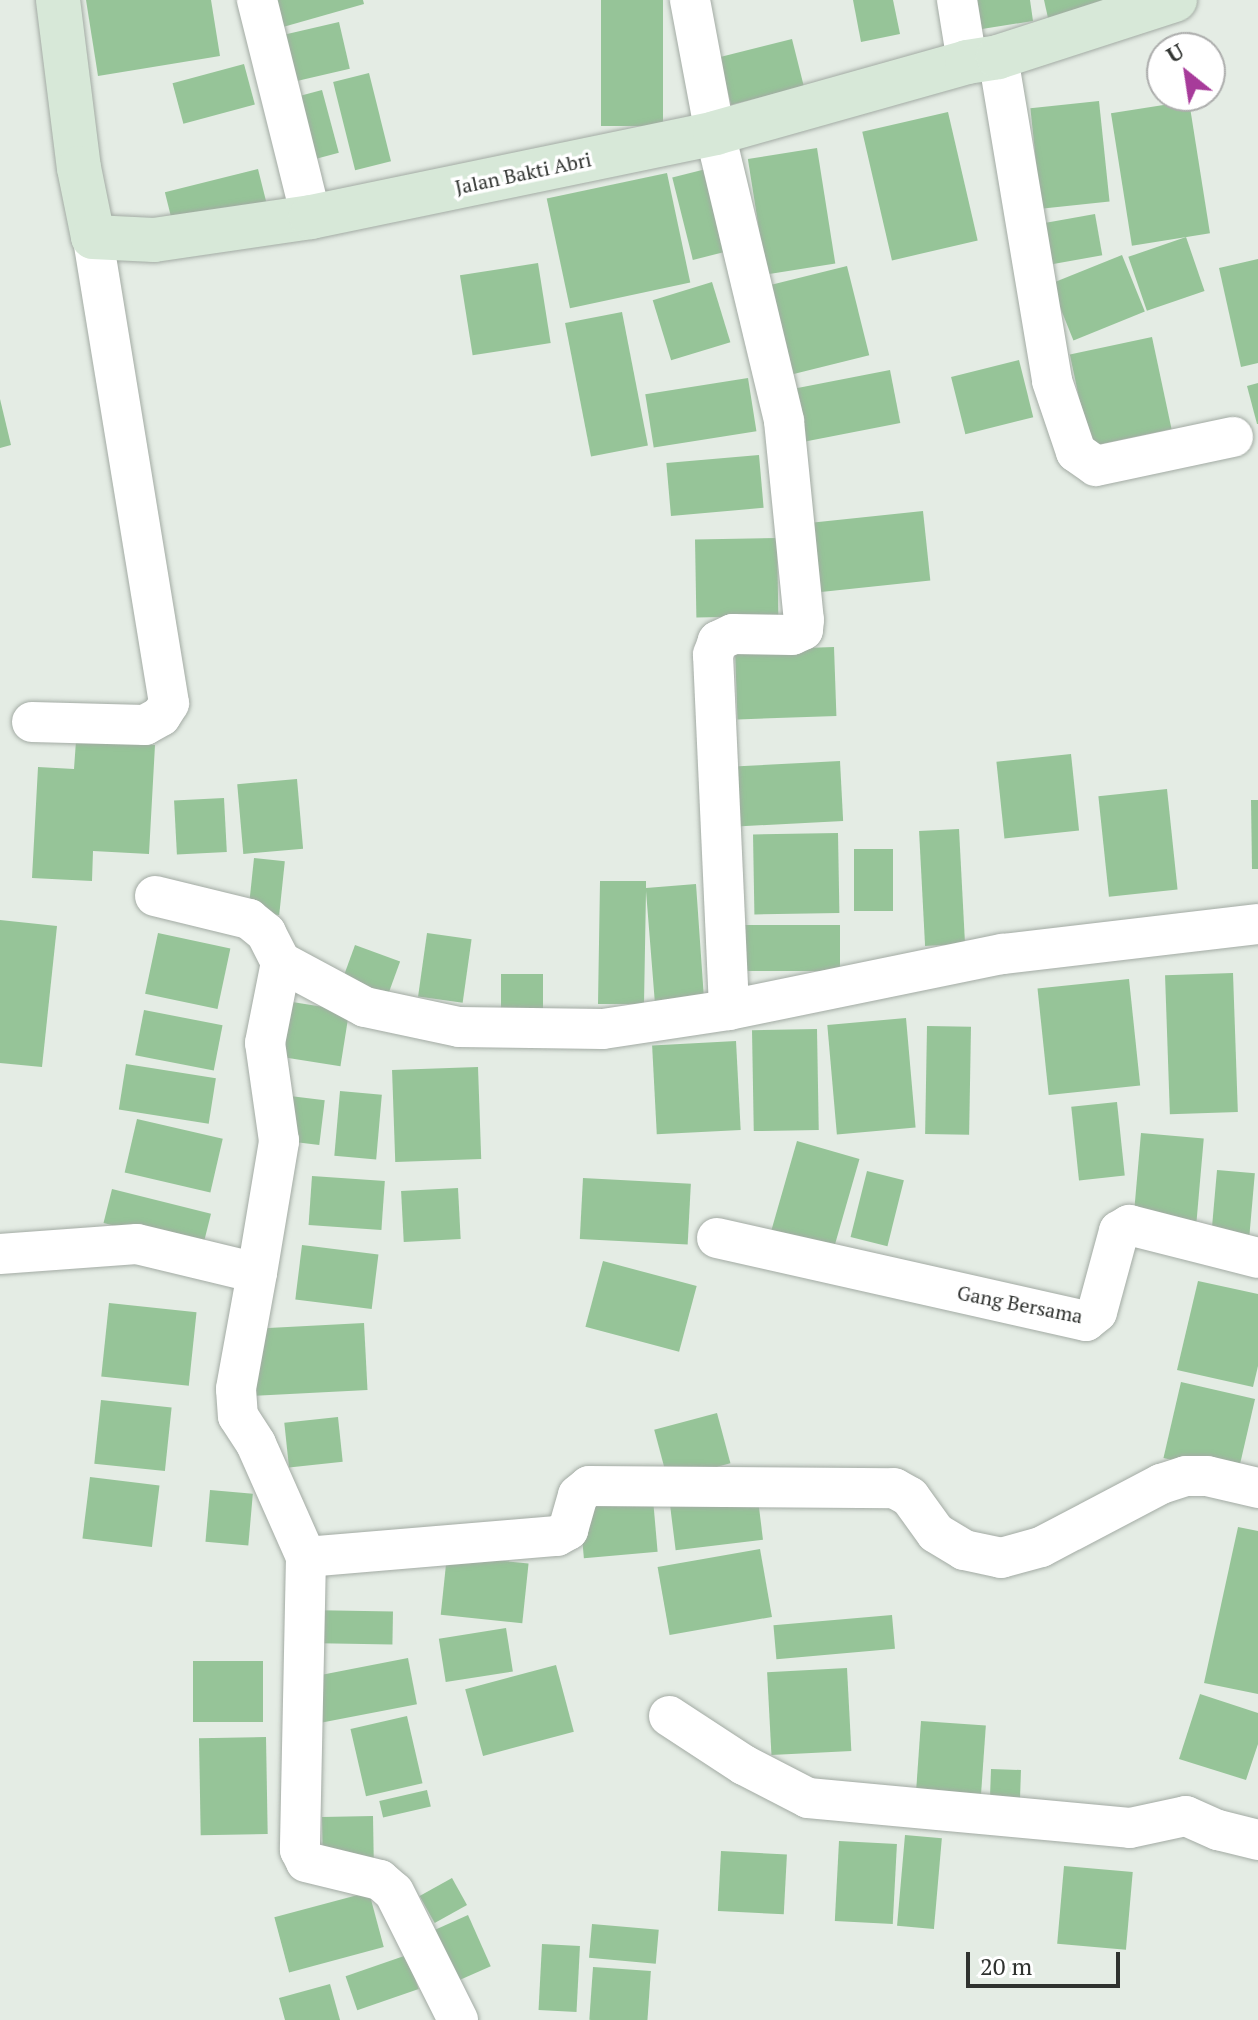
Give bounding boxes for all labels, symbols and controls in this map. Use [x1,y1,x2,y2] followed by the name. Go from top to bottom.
[1146,32,1226,112] north arrow
[1161,36,1189,69] text: U
[452,147,594,199] street label: Jalan Bakti Abri
[955,1280,1085,1328] street label: Gang Bersama
[970,1936,1124,1986] scale bar
[980,1950,1032,1982] text: 20 m

